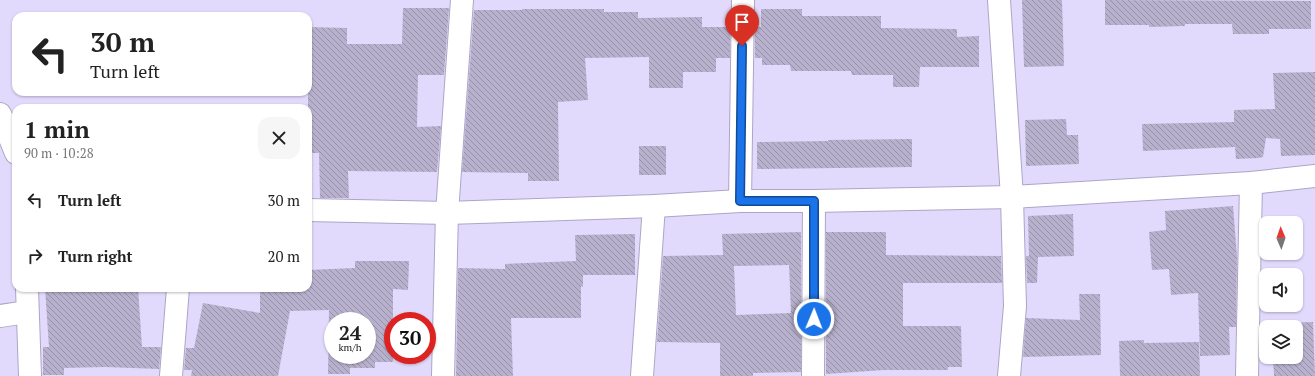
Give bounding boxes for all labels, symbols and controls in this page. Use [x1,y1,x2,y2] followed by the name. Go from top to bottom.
[725,5,759,46] pin
[731,11,753,33] icon: arrive
[90,23,155,60] text: 30 m
[24,28,76,80] icon: left
[90,59,160,83] text: Turn left
[24,113,90,145] text: 1 min
[258,117,300,159] button: close
[24,144,94,162] text: 90 m · 10:28
[24,189,46,211] icon: left
[58,190,122,210] text: Turn left
[267,190,300,210] text: 30 m
[1259,216,1303,260] north arrow
[1259,216,1303,364] map controls
[24,245,46,267] icon: right
[58,246,133,266] text: Turn right
[267,246,300,266] text: 20 m
[1259,268,1303,312] button: sound
[793,298,835,340] position arrow
[384,312,436,364] speed limit sign: 30
[339,319,361,346] text: 24
[1259,320,1303,364] button: layers
[338,341,362,354] text: km/h

